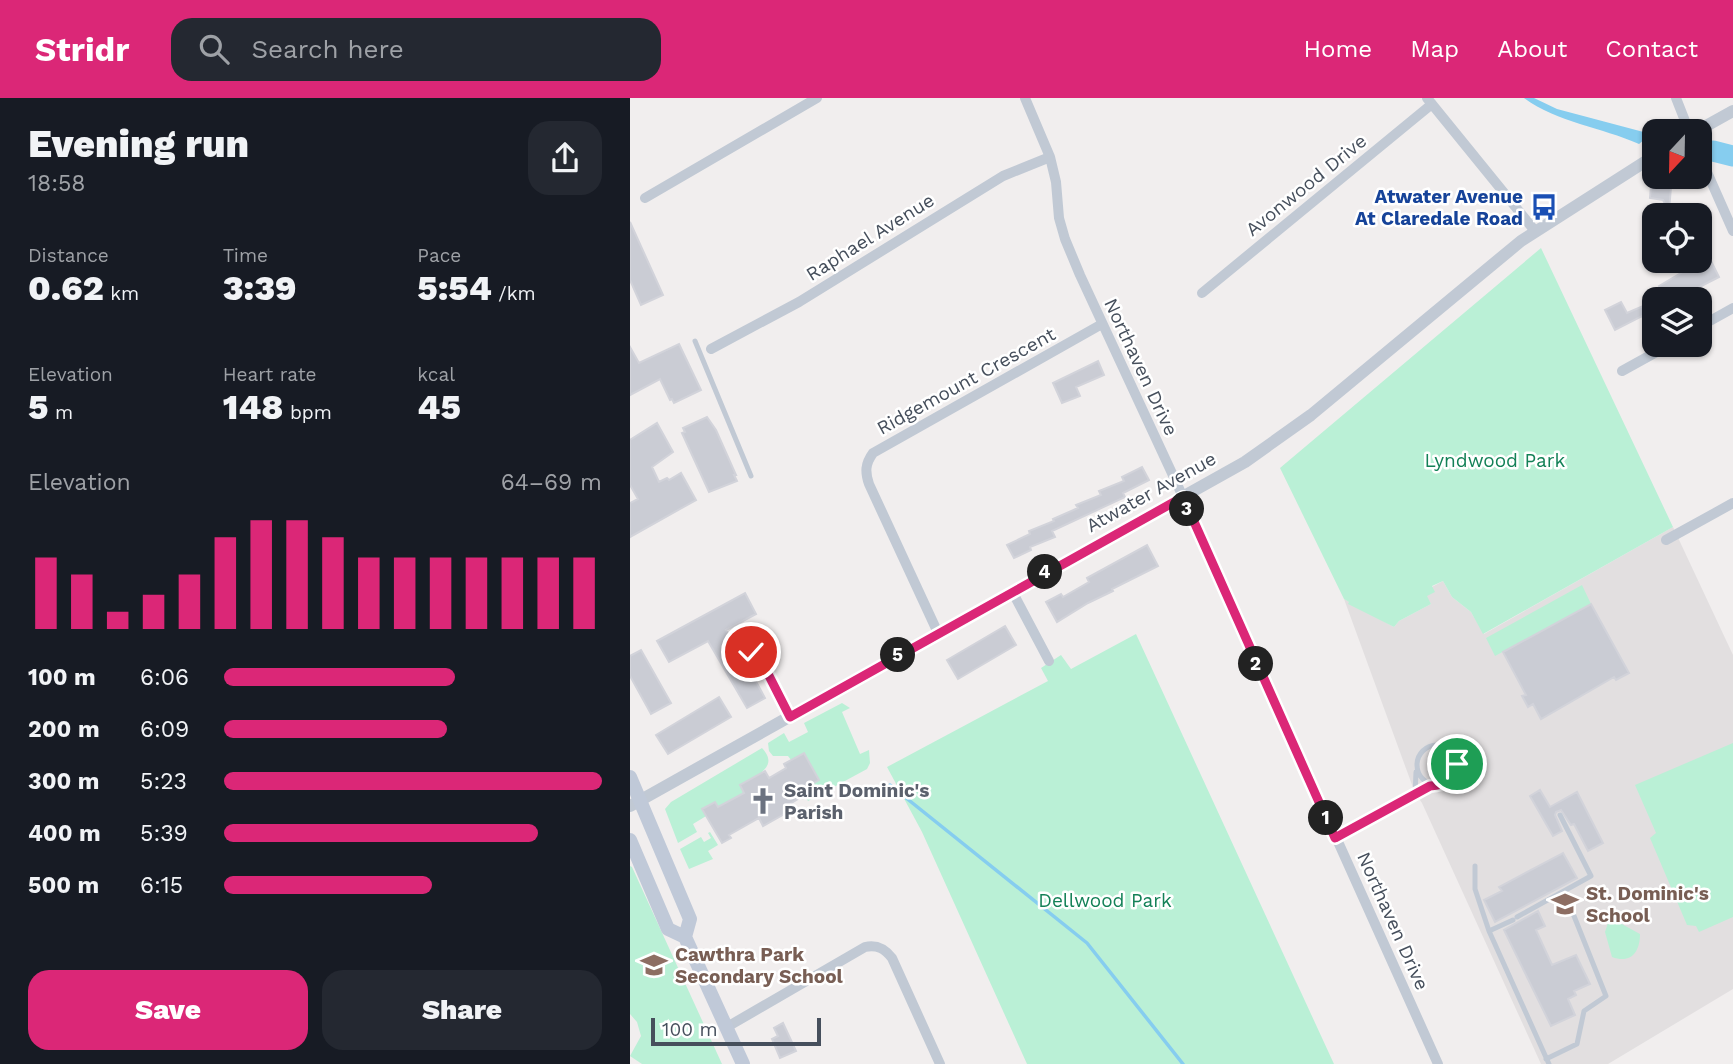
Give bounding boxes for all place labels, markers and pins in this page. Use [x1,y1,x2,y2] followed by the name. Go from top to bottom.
[1355,185,1523,230] place label: Atwater Avenue At Claredale Road
[1529,192,1559,222] bus stop icon: Atwater Avenue At Claredale Road
[1170,492,1204,526] pin: 3
[1028,554,1062,589] pin: 4
[721,622,781,682] pin
[880,638,916,672] pin: 5
[1238,646,1274,682] pin: 2
[1427,734,1487,794] pin
[784,779,929,824] place label: Saint Dominic's Parish
[748,786,778,816] church icon: Saint Dominic's Parish
[1308,800,1344,836] pin: 1
[1586,882,1709,927] place label: St. Dominic's School
[1550,889,1580,919] school or university icon: St. Dominic's School
[675,943,844,988] place label: Cawthra Park Secondary School
[639,950,669,980] school or university icon: Cawthra Park Secondary School

